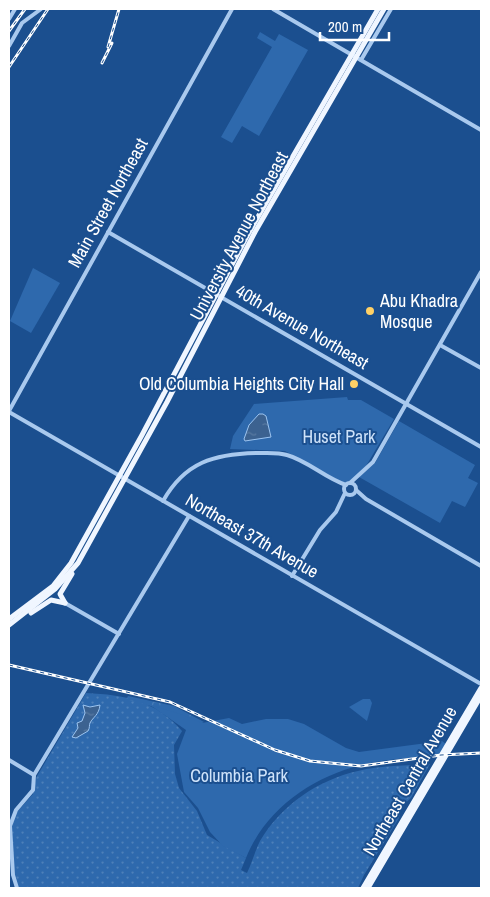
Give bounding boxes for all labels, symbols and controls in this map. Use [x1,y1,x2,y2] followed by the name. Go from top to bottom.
[320,10,389,42] scale bar
[328,16,362,37] text: 200 m
[62,134,154,272] street label: Main Street Northeast
[183,147,294,324] street label: University Avenue Northeast
[231,278,373,375] street label: 40th Avenue Northeast
[379,288,458,334] place label: Abu Khadra Mosque
[364,305,376,317] marker: Abu Khadra Mosque
[139,371,344,396] place label: Old Columbia Heights City Hall
[348,378,360,390] marker: Old Columbia Heights City Hall
[302,424,376,449] park label: Huset Park
[181,487,323,584] street label: Northeast 37th Avenue
[357,701,463,860] street label: Northeast Central Avenue
[190,763,288,788] park label: Columbia Park

